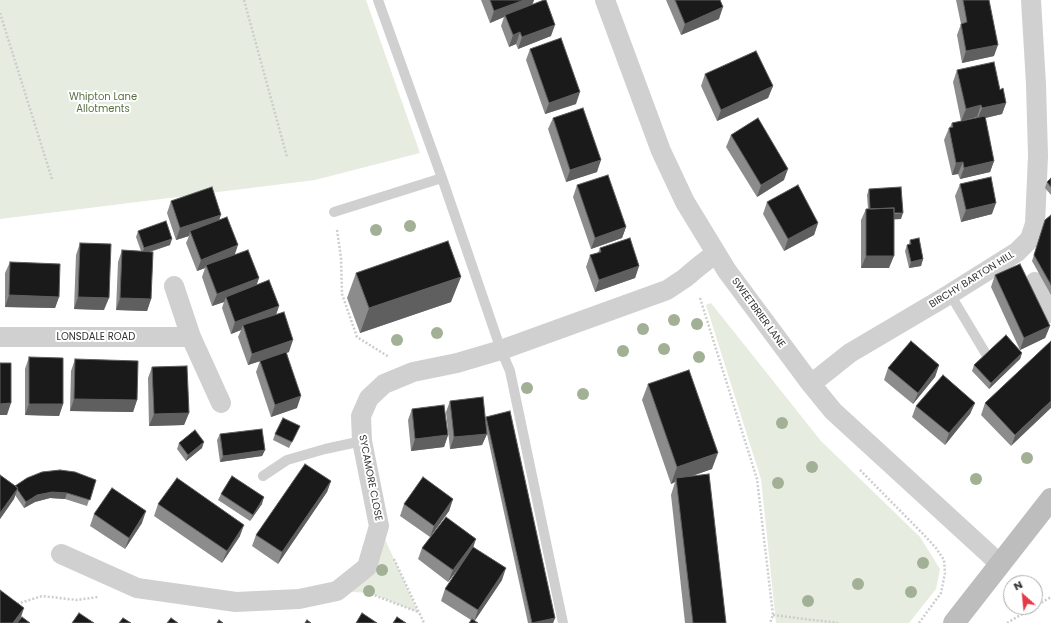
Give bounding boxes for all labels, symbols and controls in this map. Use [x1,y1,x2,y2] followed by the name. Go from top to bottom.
[69,91,137,114] park label: Whipton Lane Allotments
[927,249,1017,311] street label: BIRCHY BARTON HILL
[729,276,787,350] street label: SWEETBRIER LANE
[57,331,135,343] street label: LONSDALE ROAD
[356,434,384,522] street label: SYCAMORE CLOSE
[1003,575,1043,615] north arrow
[1011,576,1025,594] text: N

